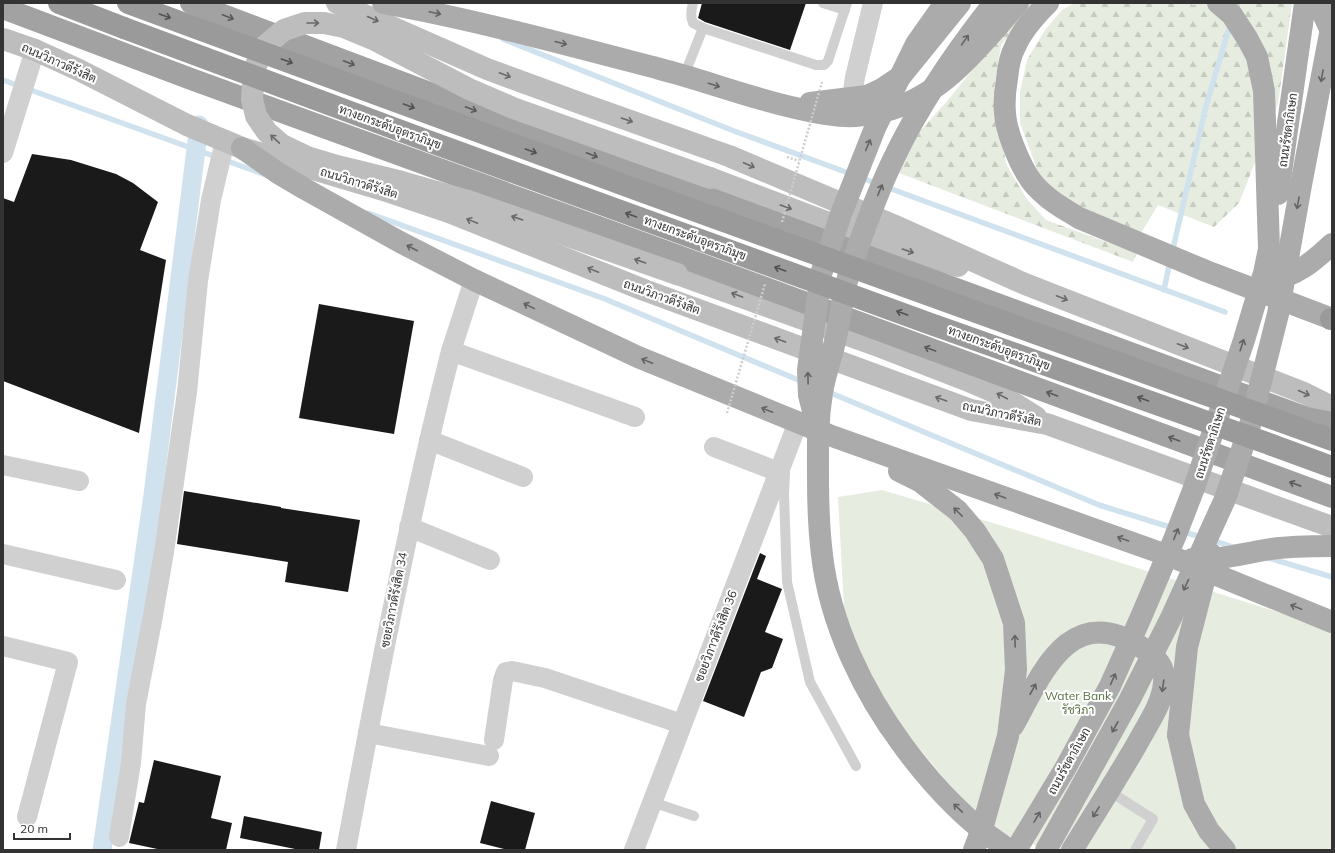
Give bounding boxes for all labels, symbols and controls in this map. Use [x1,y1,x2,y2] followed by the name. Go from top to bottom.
[428,9,441,17] one-way arrow
[158,13,170,21] one-way arrow
[221,13,233,21] one-way arrow
[366,16,378,23] one-way arrow
[306,19,319,27] one-way arrow
[960,35,969,46] one-way arrow
[19,39,99,86] street label: ถนนวิภาวดีรังสิต
[554,40,567,48] one-way arrow
[280,58,292,66] one-way arrow
[343,59,355,67] one-way arrow
[1318,69,1326,82] one-way arrow
[499,72,511,80] one-way arrow
[707,82,720,89] one-way arrow
[1275,92,1300,168] street label: ถนนรัชดาภิเษก
[336,101,443,154] street label: ทางยกระดับอุตราภิมุข
[402,103,415,110] one-way arrow
[464,105,476,113] one-way arrow
[621,117,633,125] one-way arrow
[270,134,280,144] one-way arrow
[865,139,872,151] one-way arrow
[524,147,536,155] one-way arrow
[586,151,598,159] one-way arrow
[743,162,755,169] one-way arrow
[319,164,400,201] street label: ถนนวิภาวดีรังสิต
[877,184,884,196] one-way arrow
[1294,196,1302,209] one-way arrow
[780,203,792,211] one-way arrow
[626,210,638,218] one-way arrow
[641,212,748,265] street label: ทางยกระดับอุตราภิมุข
[512,213,524,221] one-way arrow
[466,217,478,225] one-way arrow
[407,244,419,251] one-way arrow
[902,248,914,256] one-way arrow
[634,256,646,264] one-way arrow
[774,264,786,272] one-way arrow
[587,266,599,273] one-way arrow
[622,276,703,317] street label: ถนนวิภาวดีรังสิต
[731,291,743,299] one-way arrow
[1055,295,1067,303] one-way arrow
[523,302,535,309] one-way arrow
[896,309,908,317] one-way arrow
[945,322,1052,375] street label: ทางยกระดับอุตราภิมุข
[773,336,786,343] one-way arrow
[1239,339,1246,352] one-way arrow
[1176,342,1188,350] one-way arrow
[924,344,936,352] one-way arrow
[641,356,653,364] one-way arrow
[805,372,812,385] one-way arrow
[1046,389,1058,397] one-way arrow
[1297,390,1309,398] one-way arrow
[996,392,1008,399] one-way arrow
[935,395,948,402] one-way arrow
[1137,395,1149,403] one-way arrow
[961,398,1043,429] street label: ถนนวิภาวดีรังสิต
[762,405,774,413] one-way arrow
[1191,405,1228,481] street label: ถนนรัชดาภิเษก
[1168,434,1180,442] one-way arrow
[1290,479,1302,487] one-way arrow
[995,491,1007,499] one-way arrow
[953,508,963,517] one-way arrow
[1173,528,1181,540] one-way arrow
[1117,535,1129,543] one-way arrow
[377,551,410,649] street label: ซอยวิภาวดีรังสิต 34
[1182,579,1189,591] one-way arrow
[691,588,740,684] street label: ซอยวิภาวดีรังสิต 36
[1291,602,1303,610] one-way arrow
[1011,635,1018,648] one-way arrow
[1110,673,1117,685] one-way arrow
[1159,679,1167,692] one-way arrow
[1030,683,1038,695] one-way arrow
[1045,688,1112,717] park label: Water Bank รัชวิภา
[1110,720,1118,732] one-way arrow
[1044,725,1093,797] street label: ถนนรัชดาภิเษก
[953,803,963,813] one-way arrow
[1091,806,1099,818] one-way arrow
[1033,811,1041,823] one-way arrow
[14,815,70,841] scale bar
[20,821,48,836] text: 20 m

